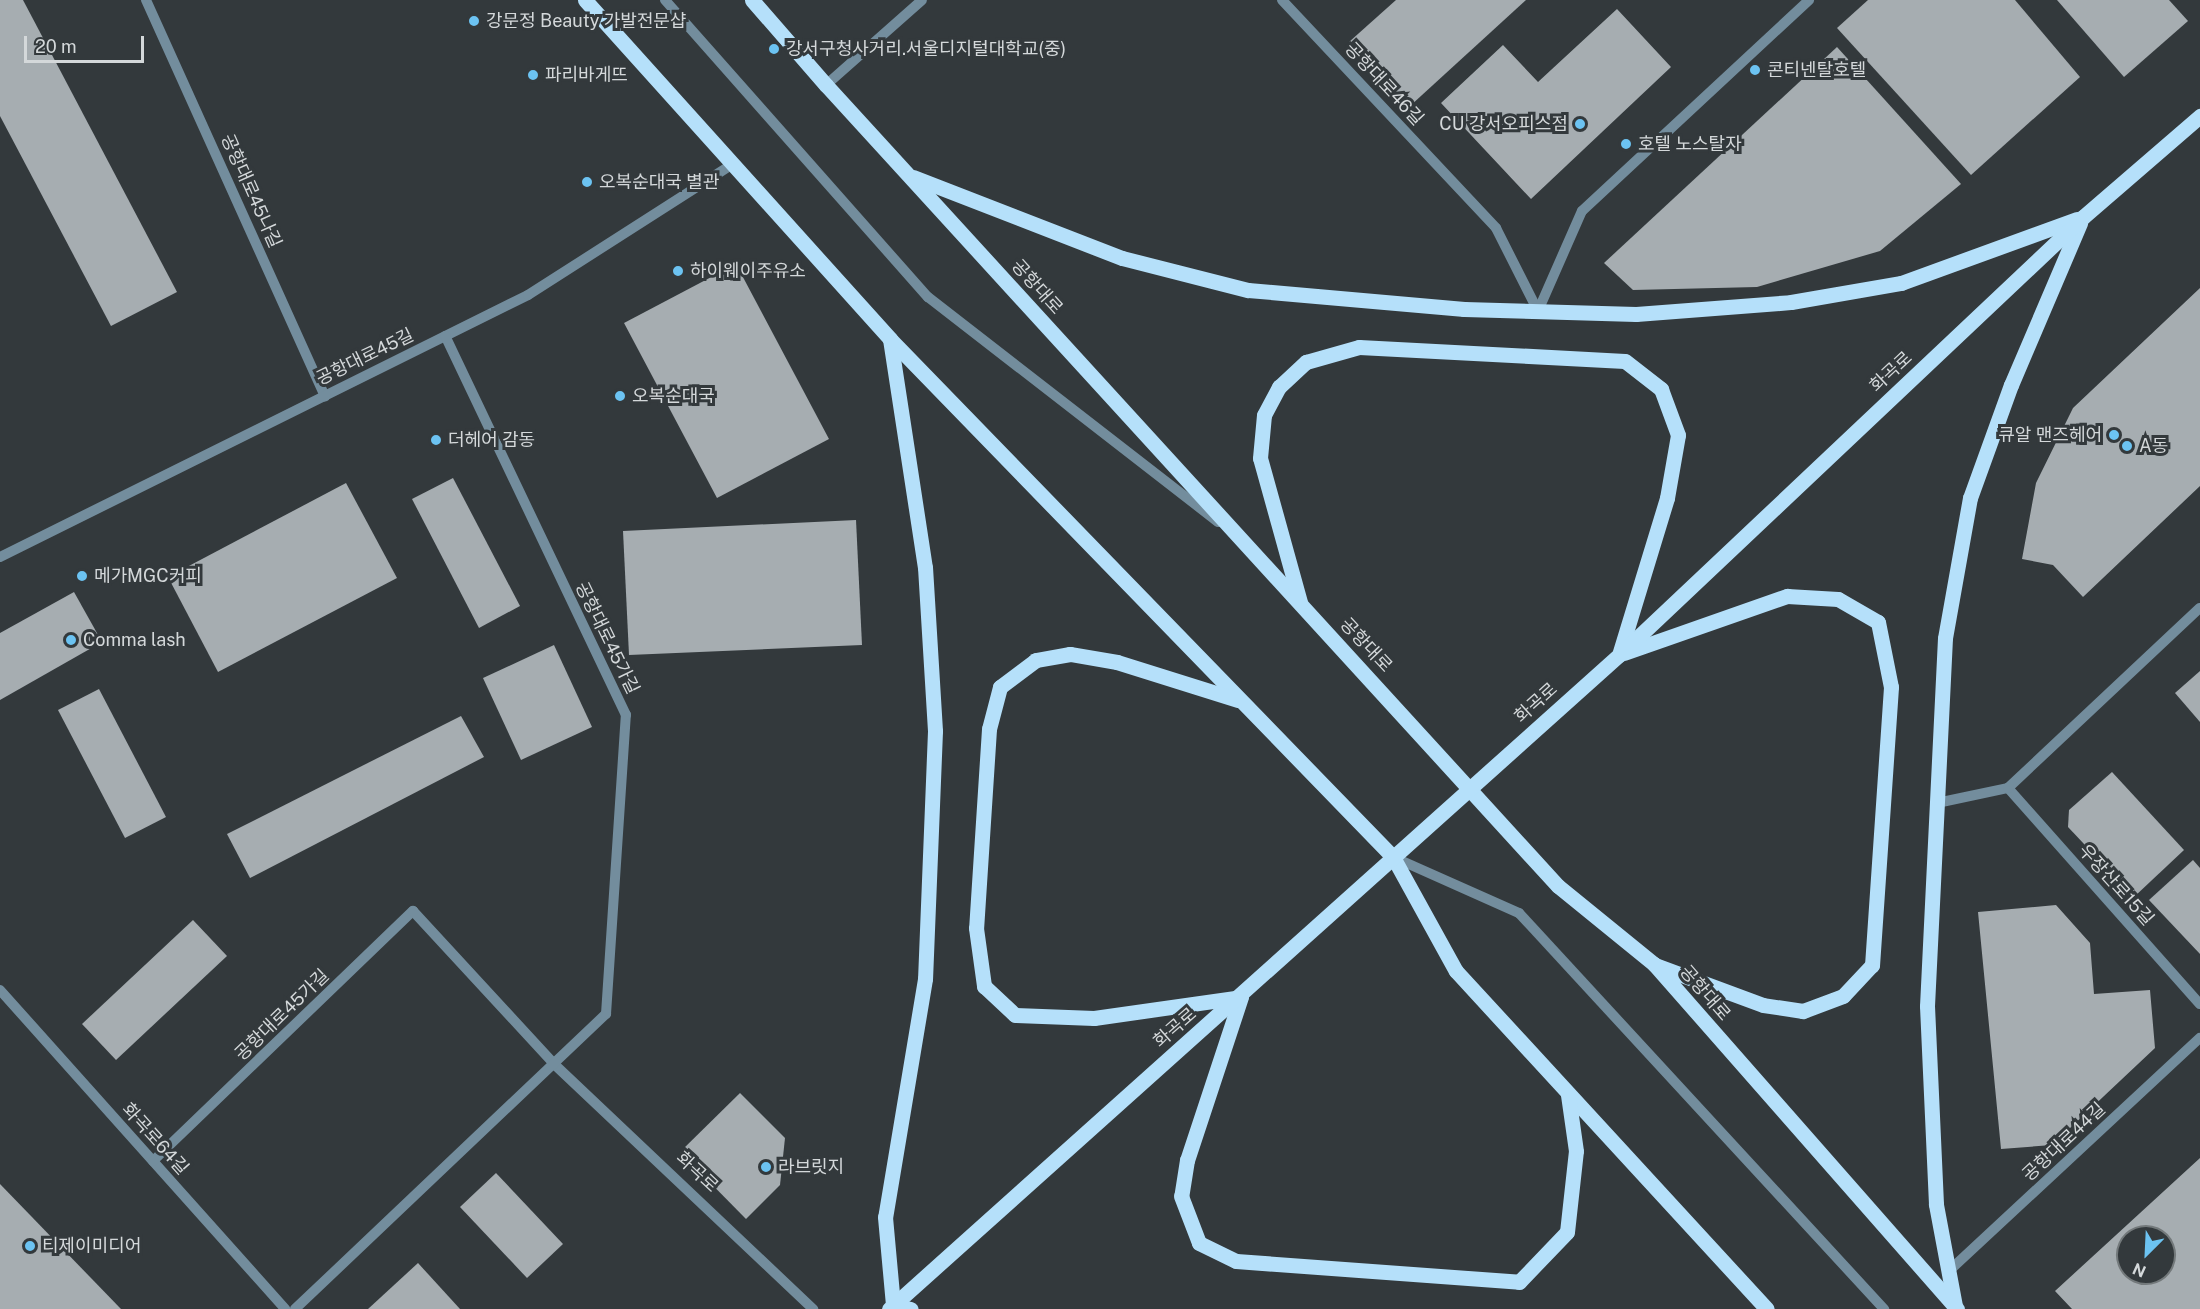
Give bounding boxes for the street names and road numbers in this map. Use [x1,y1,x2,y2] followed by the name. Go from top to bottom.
[1340,38,1428,130] street label: 공항대로46길
[216,131,286,251] street label: 공항대로45나길
[1007,255,1067,319] street label: 공항대로
[313,324,417,390] street label: 공항대로45길
[1865,347,1917,397] street label: 화곡로
[571,578,643,698] street label: 공항대로45가길
[1336,613,1396,677] street label: 공항대로
[1510,678,1562,728] street label: 화곡로
[2074,840,2158,930] street label: 우장산로15길
[1675,961,1735,1025] street label: 공항대로
[231,965,333,1065] street label: 공항대로45가길
[1149,1004,1201,1052] street label: 화곡로
[2018,1098,2110,1186] street label: 공항대로44길
[117,1099,193,1179] street label: 화곡로64길
[671,1147,723,1197] street label: 화곡로

